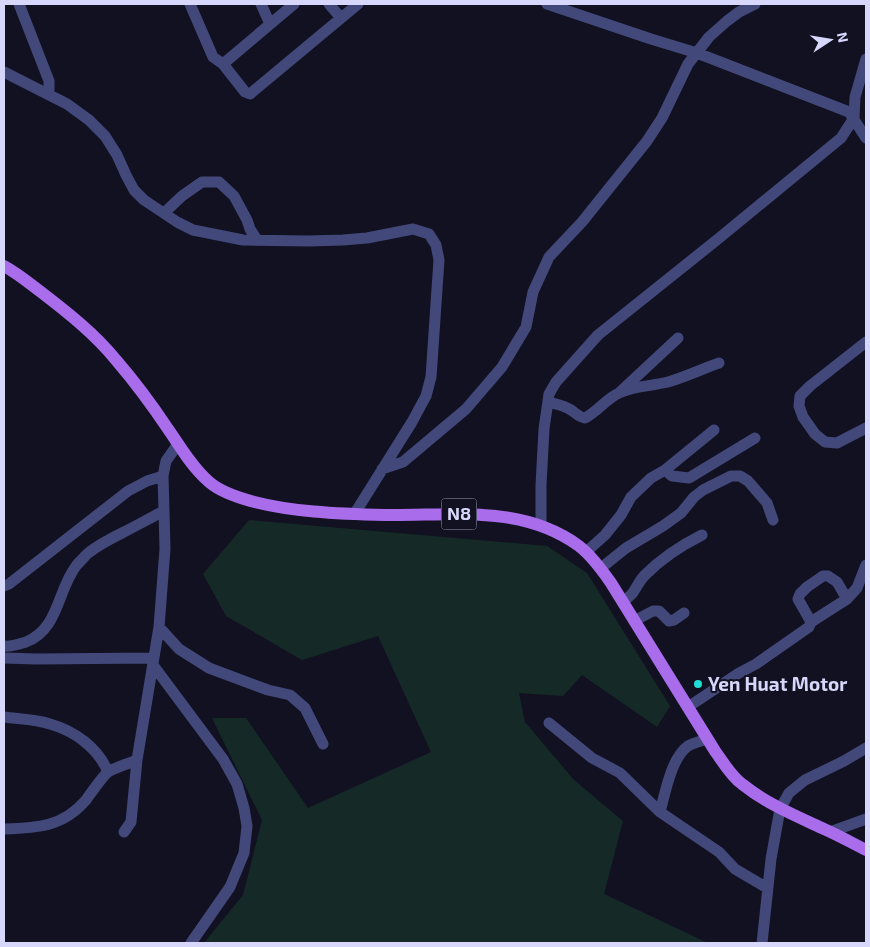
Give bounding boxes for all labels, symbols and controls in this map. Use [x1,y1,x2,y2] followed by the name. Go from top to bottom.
[805,15,855,65] north arrow
[834,30,853,44] text: N
[442,498,476,530] road number: N8
[708,672,847,695] place label: Yen Huat Motor
[692,678,704,690] marker: Yen Huat Motor

